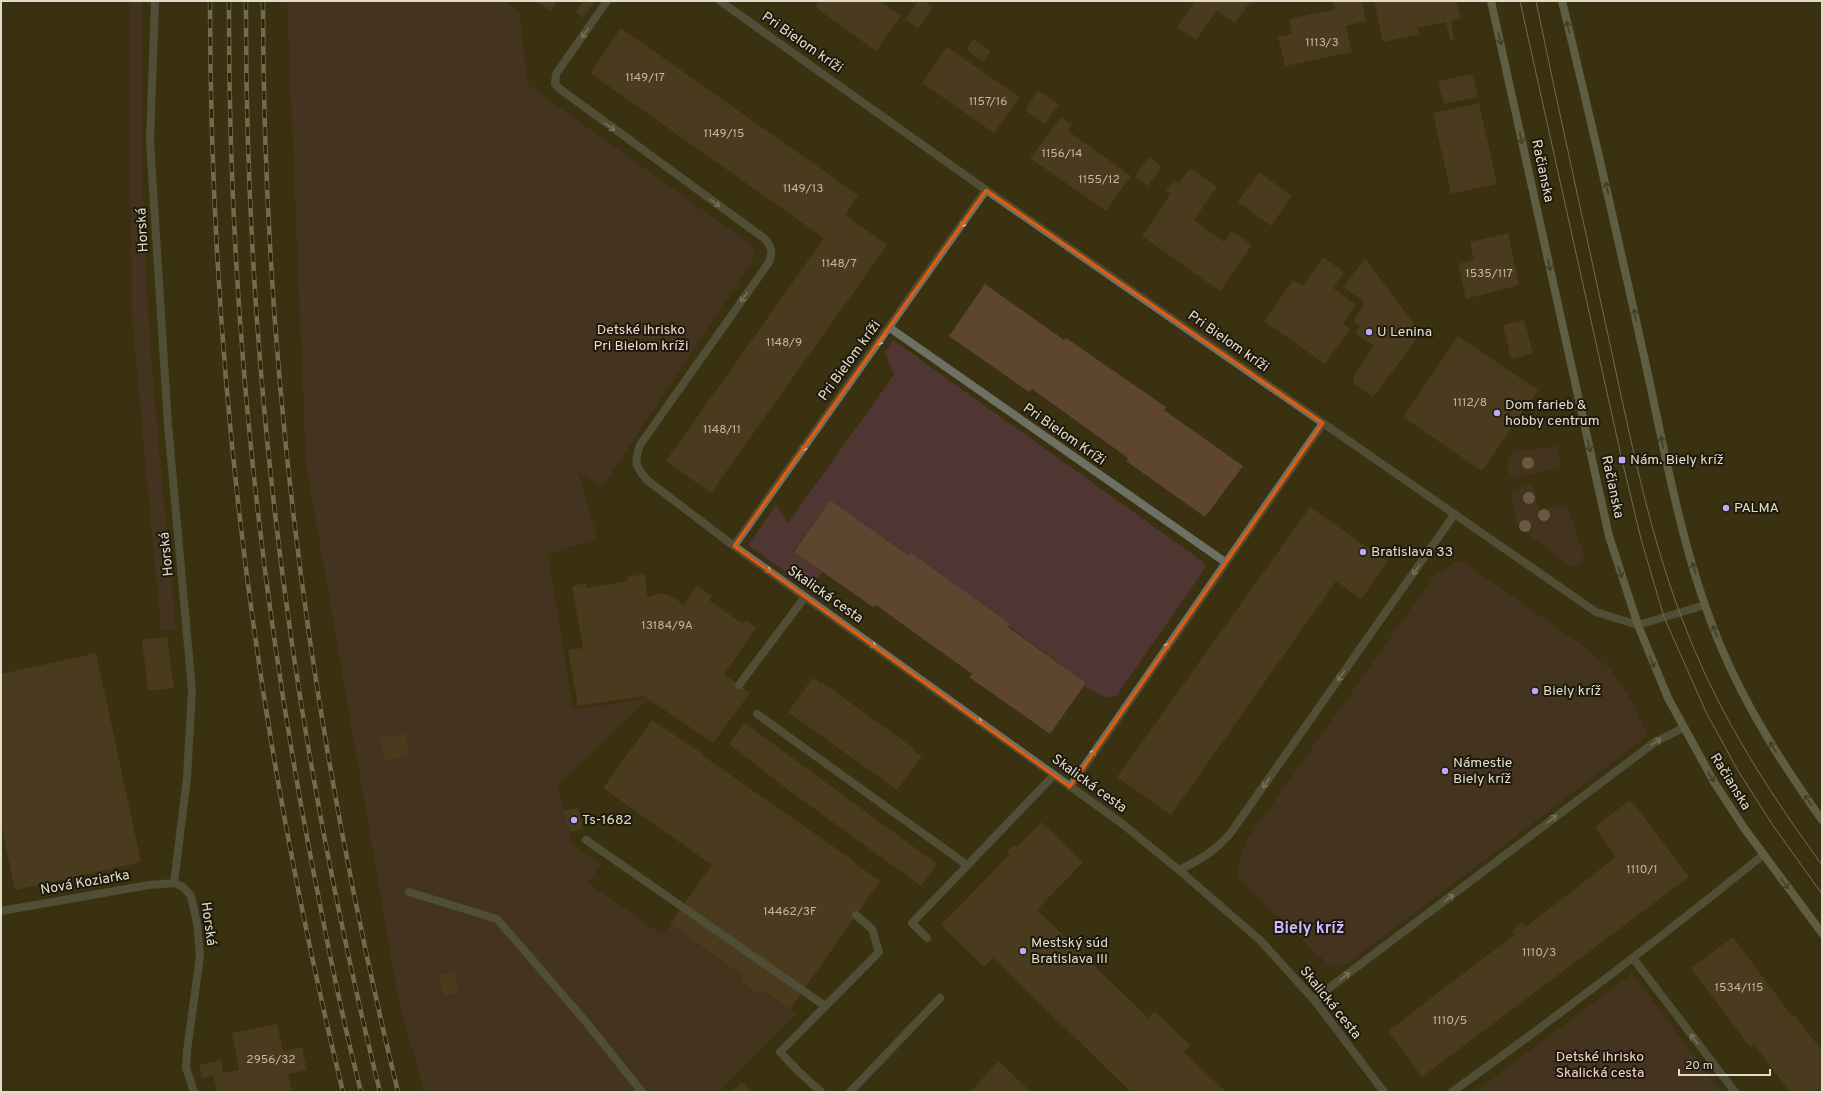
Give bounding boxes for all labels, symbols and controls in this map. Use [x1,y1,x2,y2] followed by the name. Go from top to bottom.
[758,9,846,77] street label: Pri Bielom kríži
[1564,21,1572,34] one-way arrow
[581,27,589,38] one-way arrow
[1496,32,1504,45] one-way arrow
[1305,35,1339,51] house number: 1113/3
[625,70,665,86] house number: 1149/17
[969,94,1007,110] house number: 1157/16
[604,122,615,131] one-way arrow
[704,126,744,142] house number: 1149/15
[1518,131,1526,144] one-way arrow
[1527,138,1557,204] street label: Račianska
[1041,146,1083,162] house number: 1156/14
[1078,172,1120,188] house number: 1155/12
[783,181,823,197] house number: 1149/13
[1602,181,1610,194] one-way arrow
[709,199,720,207] one-way arrow
[133,207,153,253] street label: Horská
[960,216,968,227] one-way arrow
[821,256,857,272] house number: 1148/7
[1546,258,1554,271] one-way arrow
[1465,266,1513,282] house number: 1535/117
[740,292,748,303] one-way arrow
[1184,308,1272,376] street label: Pri Bielom kríži
[1630,308,1638,321] one-way arrow
[815,318,885,404] street label: Pri Bielom kríži
[593,322,689,355] park label: Detské ihrisko Pri Bielom kríži
[1377,324,1432,341] place label: U Lenina
[1364,327,1374,337] marker: U Lenina
[877,334,885,345] one-way arrow
[766,335,802,351] house number: 1148/9
[1453,395,1487,411] house number: 1112/8
[1505,397,1600,430] place label: Dom farieb & hobby centrum
[1019,400,1109,470] street label: Pri Bielom Kríži
[1492,408,1502,418] marker: Dom farieb & hobby centrum
[703,422,741,438] house number: 1148/11
[1658,435,1666,448] one-way arrow
[1586,439,1594,452] one-way arrow
[801,440,809,451] one-way arrow
[1630,452,1724,469] place label: Nám. Biely kríž
[1597,454,1627,520] street label: Račianska
[1617,455,1627,465] marker: Nám. Biely kríž
[1734,500,1779,517] place label: PALMA
[1721,503,1731,513] marker: PALMA
[156,531,178,577] street label: Horská
[1371,544,1453,561] place label: Bratislava 33
[1358,547,1368,557] marker: Bratislava 33
[1690,561,1697,574] one-way arrow
[784,563,866,627] street label: Skalická cesta
[1412,564,1420,575] one-way arrow
[760,565,771,573] one-way arrow
[1617,566,1624,579] one-way arrow
[641,618,693,634] house number: 13184/9A
[1710,625,1718,637] one-way arrow
[866,640,877,648] one-way arrow
[1162,642,1170,653] one-way arrow
[1649,655,1656,667] one-way arrow
[1337,671,1345,682] one-way arrow
[1543,683,1601,700] place label: Biely kríž
[1530,686,1540,696] marker: Biely kríž
[972,716,983,724] one-way arrow
[1650,737,1662,745] one-way arrow
[1768,741,1776,753] one-way arrow
[1088,749,1096,760] one-way arrow
[1706,750,1754,814] street label: Račianska
[1048,751,1130,817] street label: Skalická cesta
[1453,755,1512,788] place label: Námestie Biely kríž
[1440,766,1450,776] marker: Námestie Biely kríž
[1707,771,1715,782] one-way arrow
[1262,777,1270,788] one-way arrow
[1804,794,1812,805] one-way arrow
[582,812,632,829] place label: Ts-1682
[569,815,579,825] marker: Ts-1682
[1547,815,1558,823] one-way arrow
[1626,862,1658,878] house number: 1110/1
[39,867,131,899] street label: Nová Koziarka
[1781,879,1789,890] one-way arrow
[1443,894,1454,902] one-way arrow
[197,901,219,947] street label: Horská
[763,904,817,920] house number: 14462/3F
[1273,919,1345,939] district label: Biely kríž
[1031,935,1108,968] place label: Mestský súd Bratislava III
[1522,945,1556,961] house number: 1110/3
[1018,946,1028,956] marker: Mestský súd Bratislava III
[1296,963,1364,1043] street label: Skalická cesta
[1340,972,1351,980] one-way arrow
[1715,980,1763,996] house number: 1534/115
[1433,1013,1467,1029] house number: 1110/5
[1690,1033,1698,1044] one-way arrow
[1556,1049,1644,1082] park label: Detské ihrisko Skalická cesta
[1679,1051,1770,1077] scale bar
[246,1052,296,1068] house number: 2956/32
[1685,1058,1713,1074] text: 20 m

